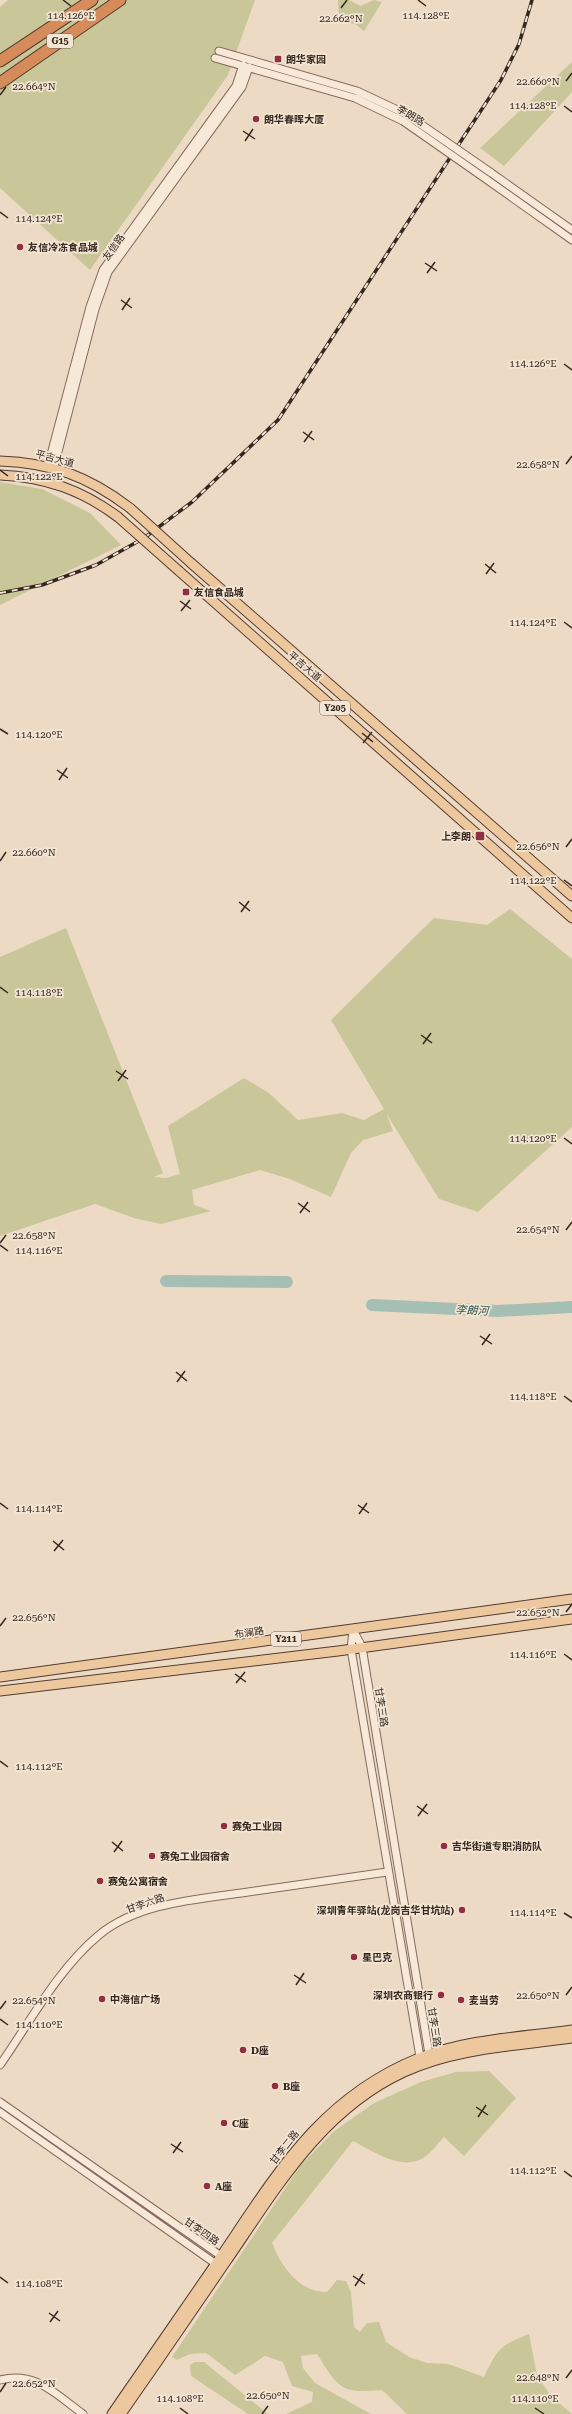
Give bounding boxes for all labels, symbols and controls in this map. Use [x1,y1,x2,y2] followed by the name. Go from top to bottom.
[47,10,95,21] text: 114.126°E
[402,10,450,21] text: 114.128°E
[319,13,363,24] text: 22.662°N
[47,34,73,48] road number: G15
[286,53,326,65] place label: 朗华家园
[273,54,283,64] marker: 朗华家园
[516,76,560,87] text: 22.660°N
[12,81,56,92] text: 22.664°N
[509,100,557,111] text: 114.128°E
[395,103,426,128] street label: 李朗路
[264,113,324,125] place label: 朗华春晖大厦
[251,114,261,124] marker: 朗华春晖大厦
[15,213,63,224] text: 114.124°E
[100,232,127,263] street label: 友信路
[28,241,98,253] place label: 友信冷冻食品城
[15,242,25,252] marker: 友信冷冻食品城
[509,358,557,369] text: 114.126°E
[34,448,76,469] street label: 平吉大道
[516,459,560,470] text: 22.658°N
[15,471,63,482] text: 114.122°E
[194,586,244,598] place label: 友信食品城
[181,587,191,597] marker: 友信食品城
[509,617,557,628] text: 114.124°E
[286,649,323,684] street label: 平吉大道
[320,701,350,715] road number: Y205
[15,729,63,740] text: 114.120°E
[474,830,486,842] marker: 上李朗
[441,831,471,842] place label: 上李朗
[516,841,560,852] text: 22.656°N
[12,847,56,858] text: 22.660°N
[509,875,557,886] text: 114.122°E
[15,987,63,998] text: 114.118°E
[509,1133,557,1144] text: 114.120°E
[516,1224,560,1235] text: 22.654°N
[12,1230,56,1241] text: 22.658°N
[15,1245,63,1256] text: 114.116°E
[455,1303,491,1318] water label: 李朗河
[509,1391,557,1402] text: 114.118°E
[15,1503,63,1514] text: 114.114°E
[516,1607,560,1618] text: 22.652°N
[12,1612,56,1623] text: 22.656°N
[233,1625,265,1640] street label: 布澜路
[271,1632,301,1646] road number: Y211
[509,1649,557,1660] text: 114.116°E
[373,1686,390,1728] street label: 甘李三路
[15,1761,63,1772] text: 114.112°E
[219,1821,229,1831] marker: 赛兔工业园
[232,1821,282,1832] place label: 赛兔工业园
[452,1840,542,1852] place label: 吉华街道专职消防队
[439,1841,449,1851] marker: 吉华街道专职消防队
[147,1851,157,1861] marker: 赛兔工业园宿舍
[160,1851,230,1862] place label: 赛兔工业园宿舍
[95,1876,105,1886] marker: 赛兔公寓宿舍
[108,1876,168,1887] place label: 赛兔公寓宿舍
[124,1892,166,1915] street label: 甘李六路
[317,1904,454,1916] place label: 深圳青年驿站(龙岗吉华甘坑站)
[457,1905,467,1915] marker: 深圳青年驿站(龙岗吉华甘坑站)
[509,1907,557,1918] text: 114.114°E
[349,1952,359,1962] marker: 星巴克
[362,1952,392,1963] place label: 星巴克
[373,1990,433,2001] place label: 深圳农商银行
[436,1990,446,2000] marker: 深圳农商银行
[516,1990,560,2001] text: 22.650°N
[97,1994,107,2004] marker: 中海信广场
[110,1994,160,2005] place label: 中海信广场
[12,1995,56,2006] text: 22.654°N
[456,1995,466,2005] marker: 麦当劳
[469,1995,499,2006] place label: 麦当劳
[426,2006,443,2048] street label: 甘李三路
[15,2019,63,2030] text: 114.110°E
[238,2045,248,2055] marker: D座
[251,2045,269,2056] place label: D座
[270,2081,280,2091] marker: B座
[283,2081,300,2092] place label: B座
[219,2118,229,2128] marker: C座
[232,2118,249,2129] place label: C座
[268,2128,301,2166] street label: 甘李二路
[509,2165,557,2176] text: 114.112°E
[202,2181,212,2191] marker: A座
[215,2181,232,2192] place label: A座
[182,2215,221,2247] street label: 甘李四路
[15,2278,63,2289] text: 114.108°E
[516,2372,560,2383] text: 22.648°N
[12,2378,56,2389] text: 22.652°N
[246,2390,290,2401] text: 22.650°N
[156,2393,204,2404] text: 114.108°E
[511,2393,559,2404] text: 114.110°E

